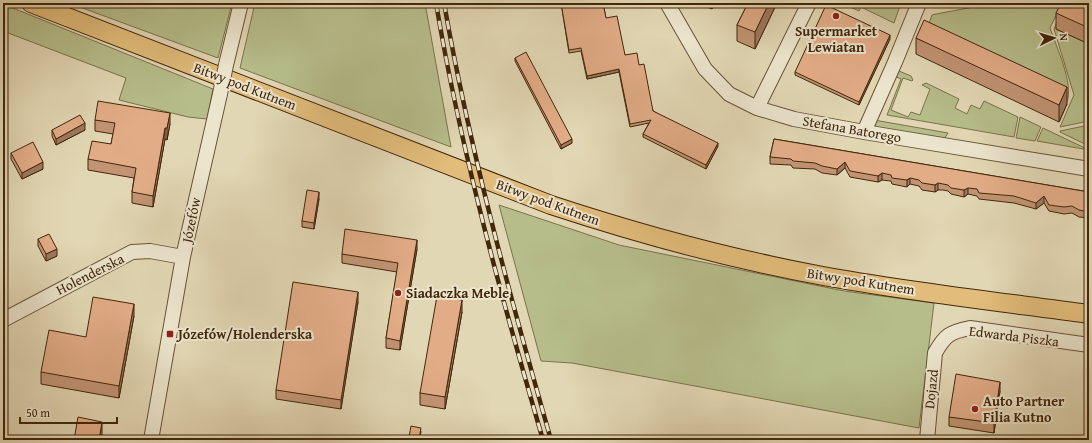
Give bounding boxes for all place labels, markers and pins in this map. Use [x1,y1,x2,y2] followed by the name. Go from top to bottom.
[831,11,841,21] marker: Supermarket Lewiatan
[795,21,878,57] place label: Supermarket Lewiatan
[406,283,509,303] place label: Siadaczka Meble
[393,288,403,298] marker: Siadaczka Meble
[176,324,313,344] place label: Józefów/Holenderska
[165,329,175,339] marker: Józefów/Holenderska
[983,391,1065,427] place label: Auto Partner Filia Kutno
[970,404,980,414] marker: Auto Partner Filia Kutno

